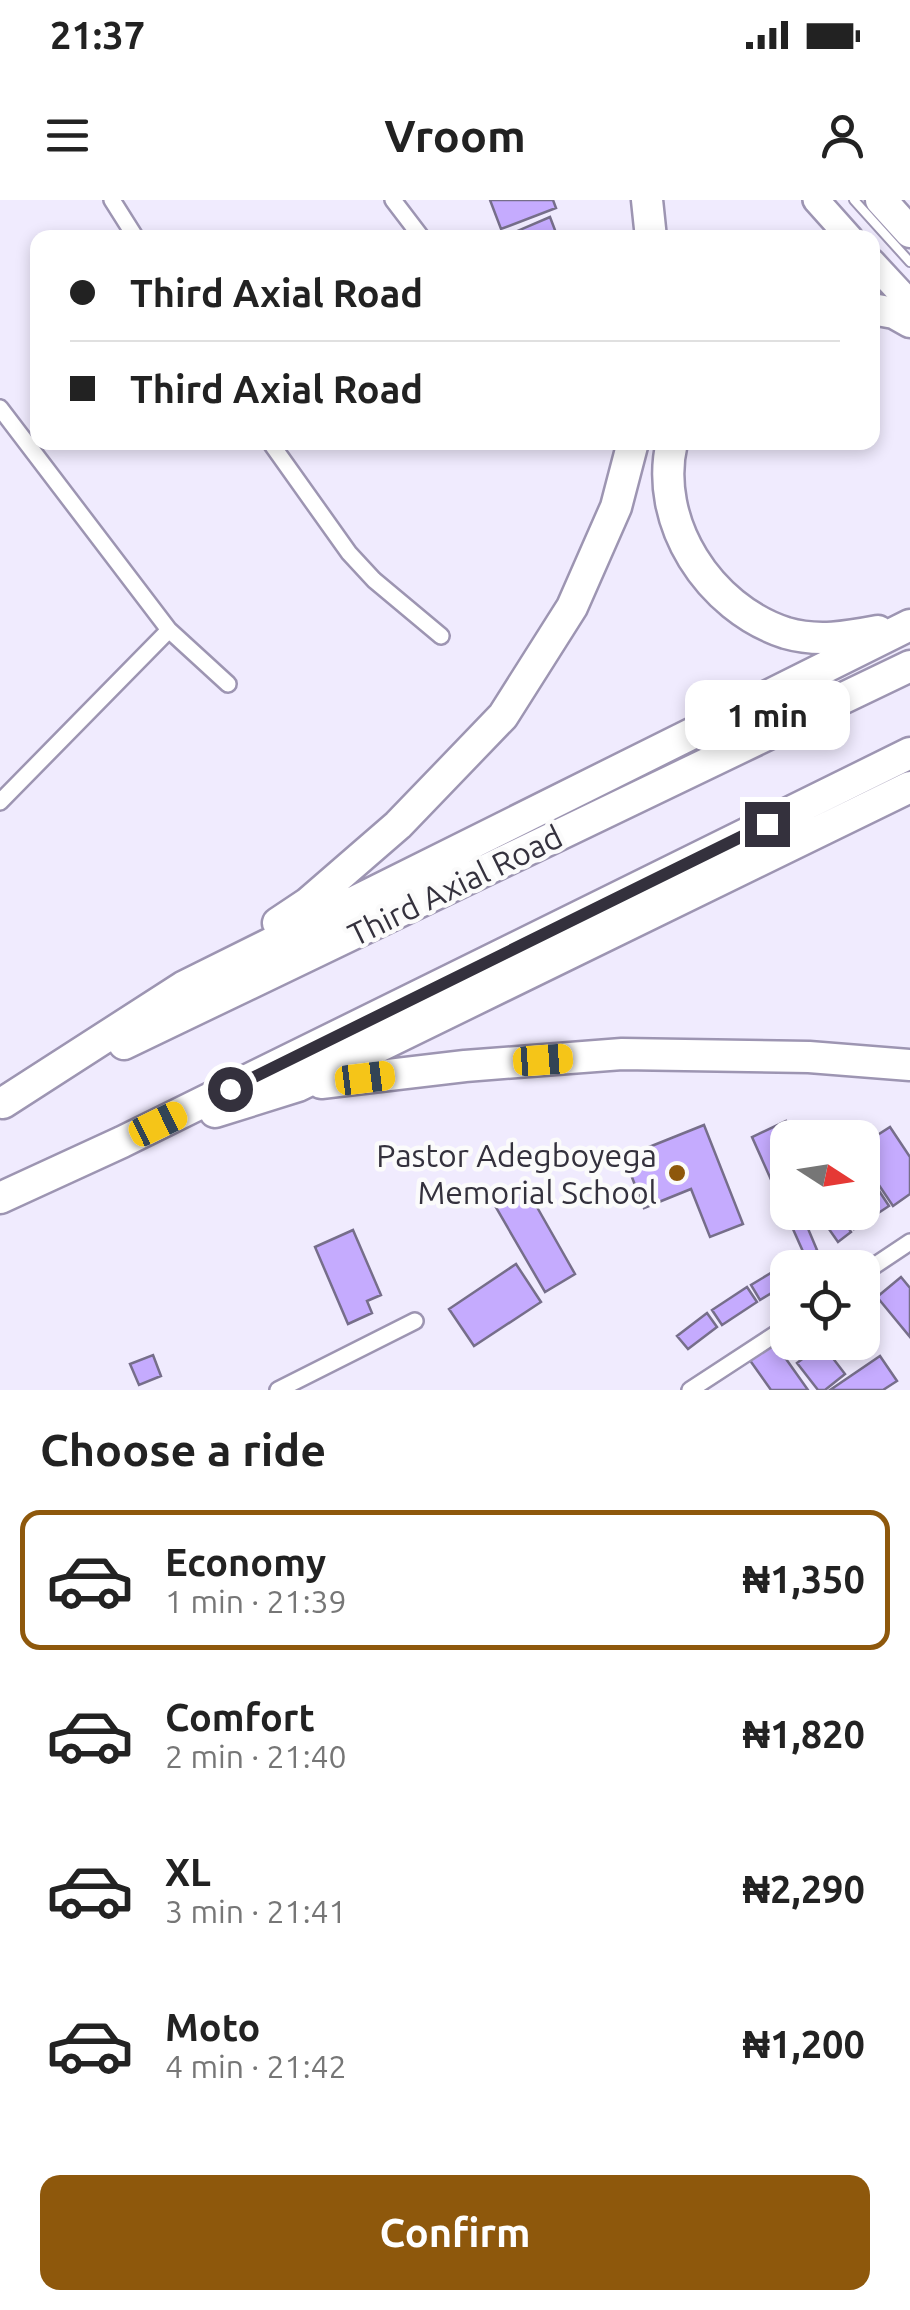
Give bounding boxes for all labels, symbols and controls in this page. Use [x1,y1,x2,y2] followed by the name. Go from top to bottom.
[50,14,145,56] text: 21:37
[40,108,95,163] icon: menu
[815,108,870,163] icon: person
[384,110,526,161] text: Vroom
[130,272,423,314] text: Third Axial Road
[130,368,423,410] text: Third Axial Road
[684,679,850,749] callout: 1 min
[727,697,808,733] text: 1 min
[745,802,790,847] route end
[342,818,568,952] street label: Third Axial Road
[512,1043,574,1077] car
[333,1059,397,1097] car
[208,1067,253,1112] route start
[124,1097,192,1151] car
[770,1120,880,1230] north arrow
[770,1120,880,1360] map controls
[376,1137,657,1210] place label: Pastor Adegboyega Memorial School
[666,1162,688,1184] marker: Pastor Adegboyega Memorial School
[770,1250,880,1360] button: locate
[40,1424,326,1475] text: Choose a ride
[45,1535,135,1625] icon: car
[165,1541,326,1583] text: Economy
[742,1558,865,1600] text: ₦1,350
[165,1583,347,1619] text: 1 min · 21:39
[45,1690,135,1780] icon: car
[165,1696,315,1738] text: Comfort
[742,1713,865,1755] text: ₦1,820
[165,1738,347,1774] text: 2 min · 21:40
[45,1845,135,1935] icon: car
[165,1851,211,1893] text: XL
[742,1868,865,1910] text: ₦2,290
[165,1893,347,1929] text: 3 min · 21:41
[45,2000,135,2090] icon: car
[165,2006,260,2048] text: Moto
[742,2023,865,2065] text: ₦1,200
[165,2048,347,2084] text: 4 min · 21:42
[40,2175,870,2290] button: Confirm

